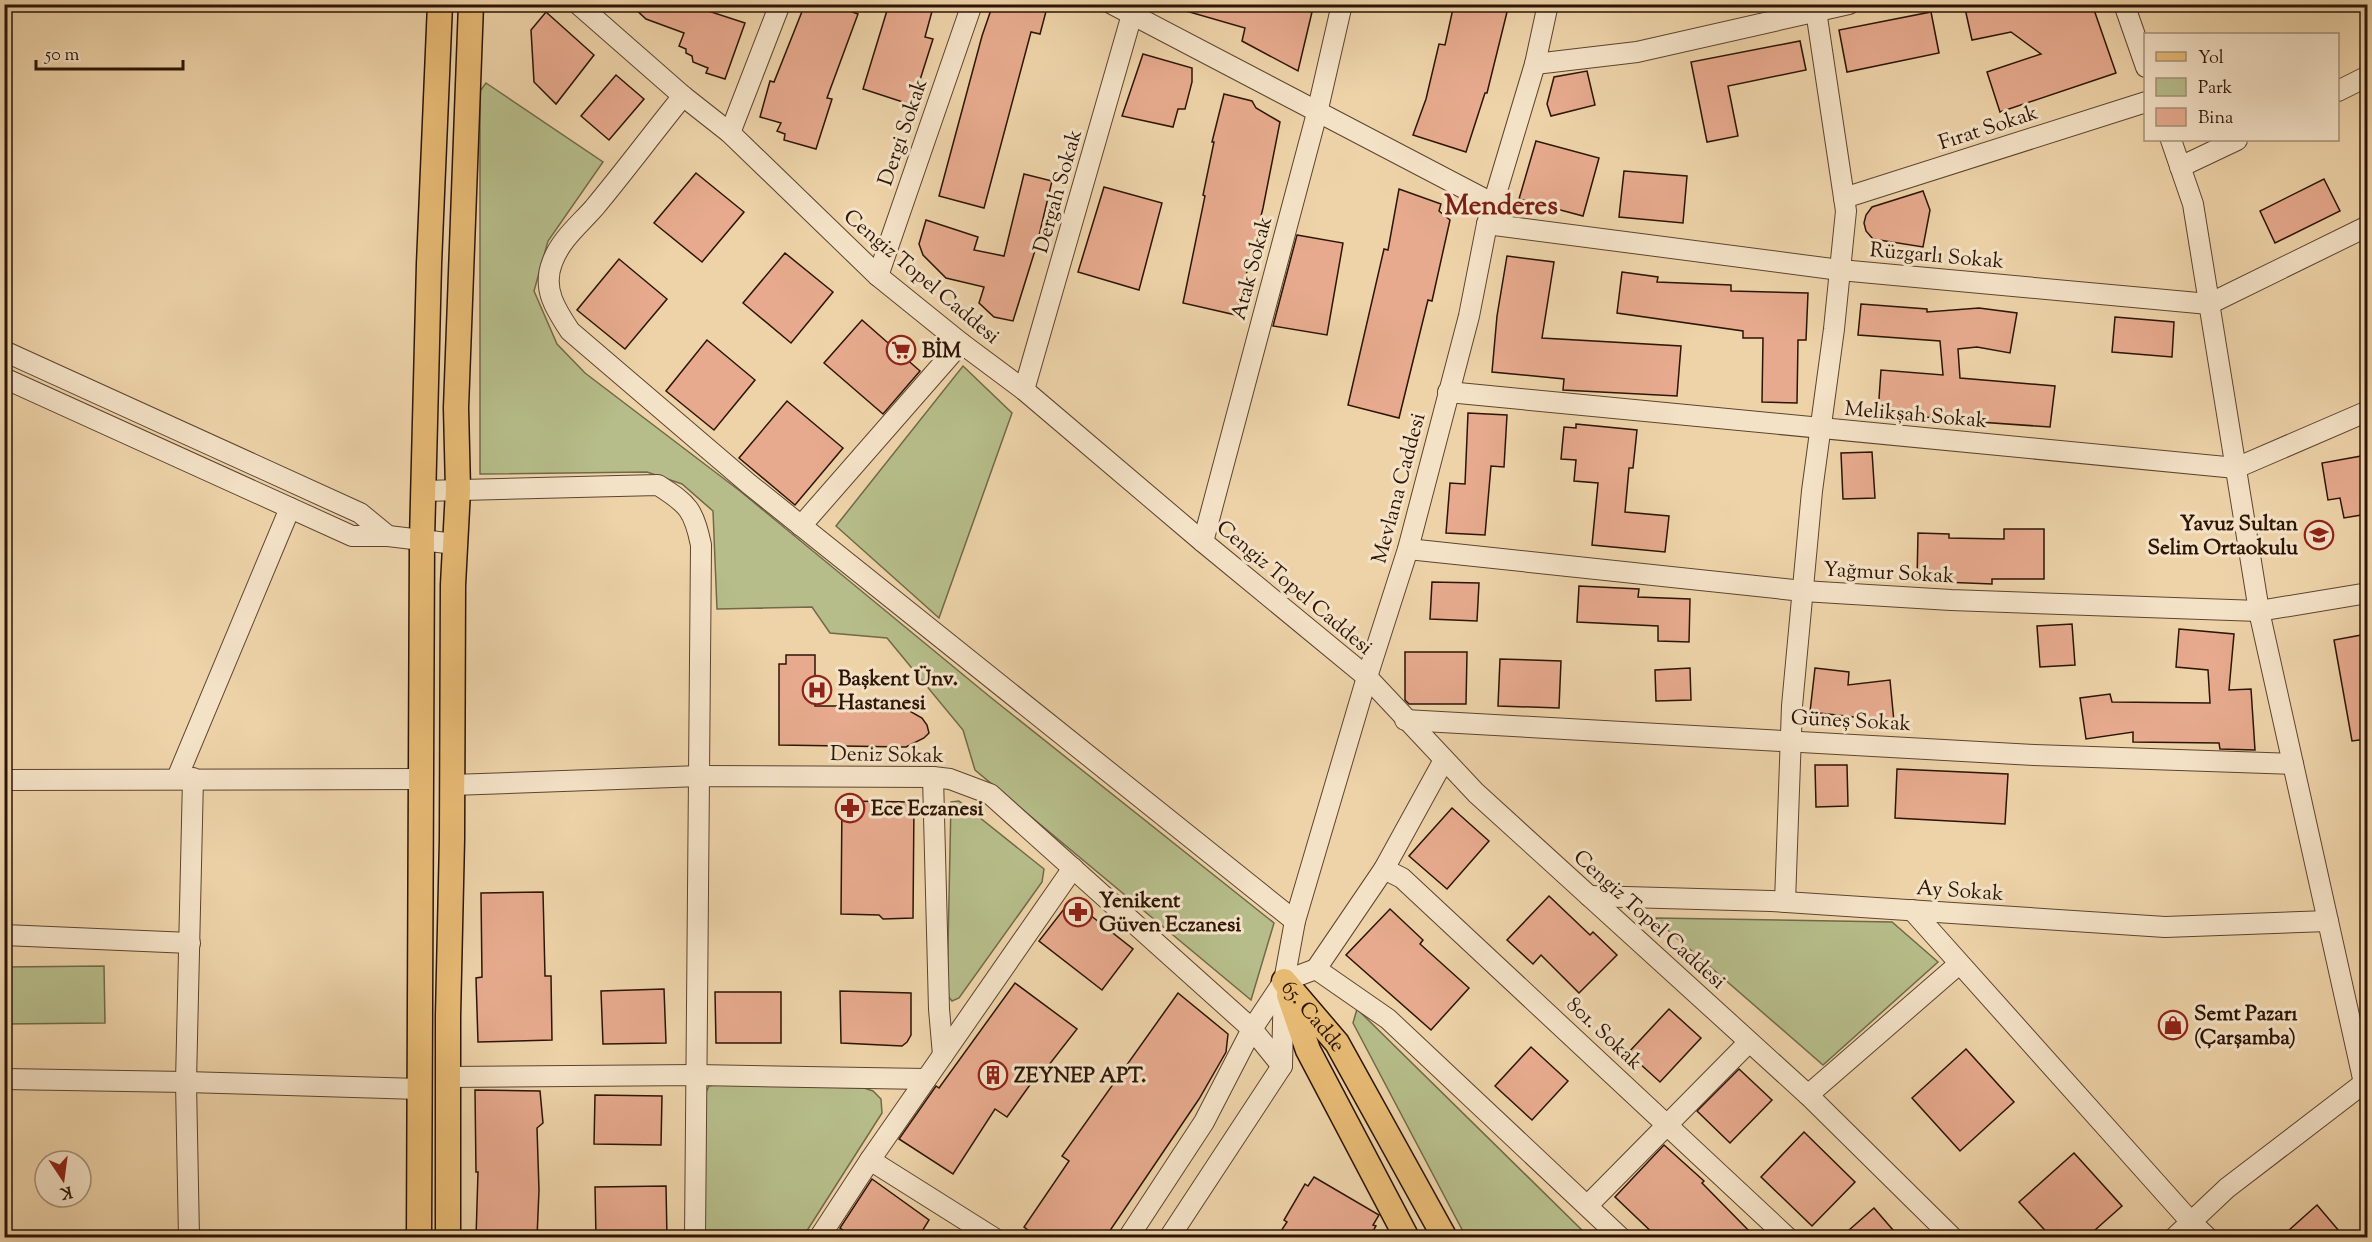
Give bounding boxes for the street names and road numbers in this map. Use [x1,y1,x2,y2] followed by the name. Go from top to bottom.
[872,75,936,190] street label: Dergi Sokak
[1935,99,2043,159] street label: Fırat Sokak
[1027,126,1091,257] street label: Dergah Sokak
[836,203,1006,352] street label: Cengiz Topel Caddesi
[1225,213,1281,324] street label: Atak Sokak
[1868,236,2006,278] street label: Rüzgarlı Sokak
[1843,395,1989,437] street label: Melikşah Sokak
[1365,410,1434,567] street label: Mevlana Caddesi
[1209,514,1379,663] street label: Cengiz Topel Caddesi
[1823,556,1956,592] street label: Yağmur Sokak
[1790,704,1912,740] street label: Güneş Sokak
[830,740,945,772] street label: Deniz Sokak
[1566,844,1732,997] street label: Cengiz Topel Caddesi
[1915,874,2005,910] street label: Ay Sokak
[1273,975,1352,1058] street label: 65. Cadde
[1559,991,1649,1078] street label: 801. Sokak

